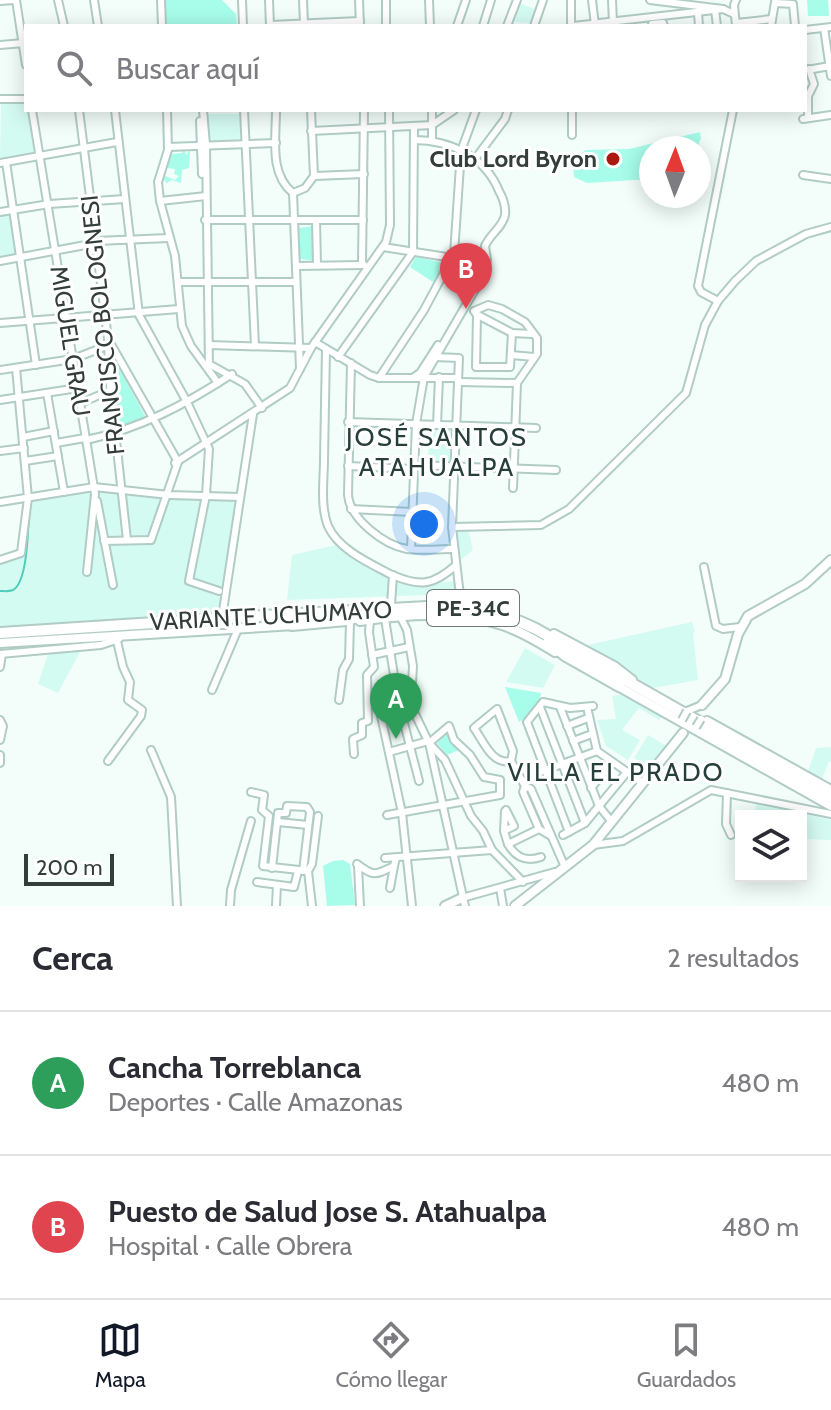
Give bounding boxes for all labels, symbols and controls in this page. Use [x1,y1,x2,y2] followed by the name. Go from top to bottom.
[24,24,807,112] search box
[52,46,96,90] icon: search
[116,50,259,87] text: Buscar aquí
[639,136,711,208] north arrow
[429,144,597,173] place label: Club Lord Byron
[604,150,622,168] marker: Club Lord Byron
[74,194,131,456] street label: FRANCISCO BOLOGNESI
[440,243,492,309] pin: B
[44,264,97,418] street label: MIGUEL GRAU
[345,421,528,483] district label: JOSÉ SANTOS ATAHUALPA
[404,504,444,544] your location
[427,590,519,626] road number: PE-34C
[149,595,393,636] street label: VARIANTE UCHUMAYO
[370,673,422,739] pin: A
[507,756,725,788] district label: VILLA EL PRADO
[735,810,807,882] map controls
[735,810,807,882] button: layers
[24,850,114,886] scale bar
[36,854,102,881] text: 200 m
[32,937,113,979] text: Cerca
[667,942,799,974] text: 2 resultados
[108,1049,361,1086] text: Cancha Torreblanca
[50,1067,66,1099] text: A
[721,1067,799,1099] text: 480 m
[108,1086,403,1118] text: Deportes · Calle Amazonas
[108,1193,547,1230] text: Puesto de Salud Jose S. Atahualpa
[50,1211,66,1243] text: B
[721,1211,799,1243] text: 480 m
[108,1230,352,1262] text: Hospital · Calle Obrera
[95,1318,146,1393] tab: Mapa
[335,1318,447,1393] tab: Cómo llegar
[637,1318,736,1393] tab: Guardados

